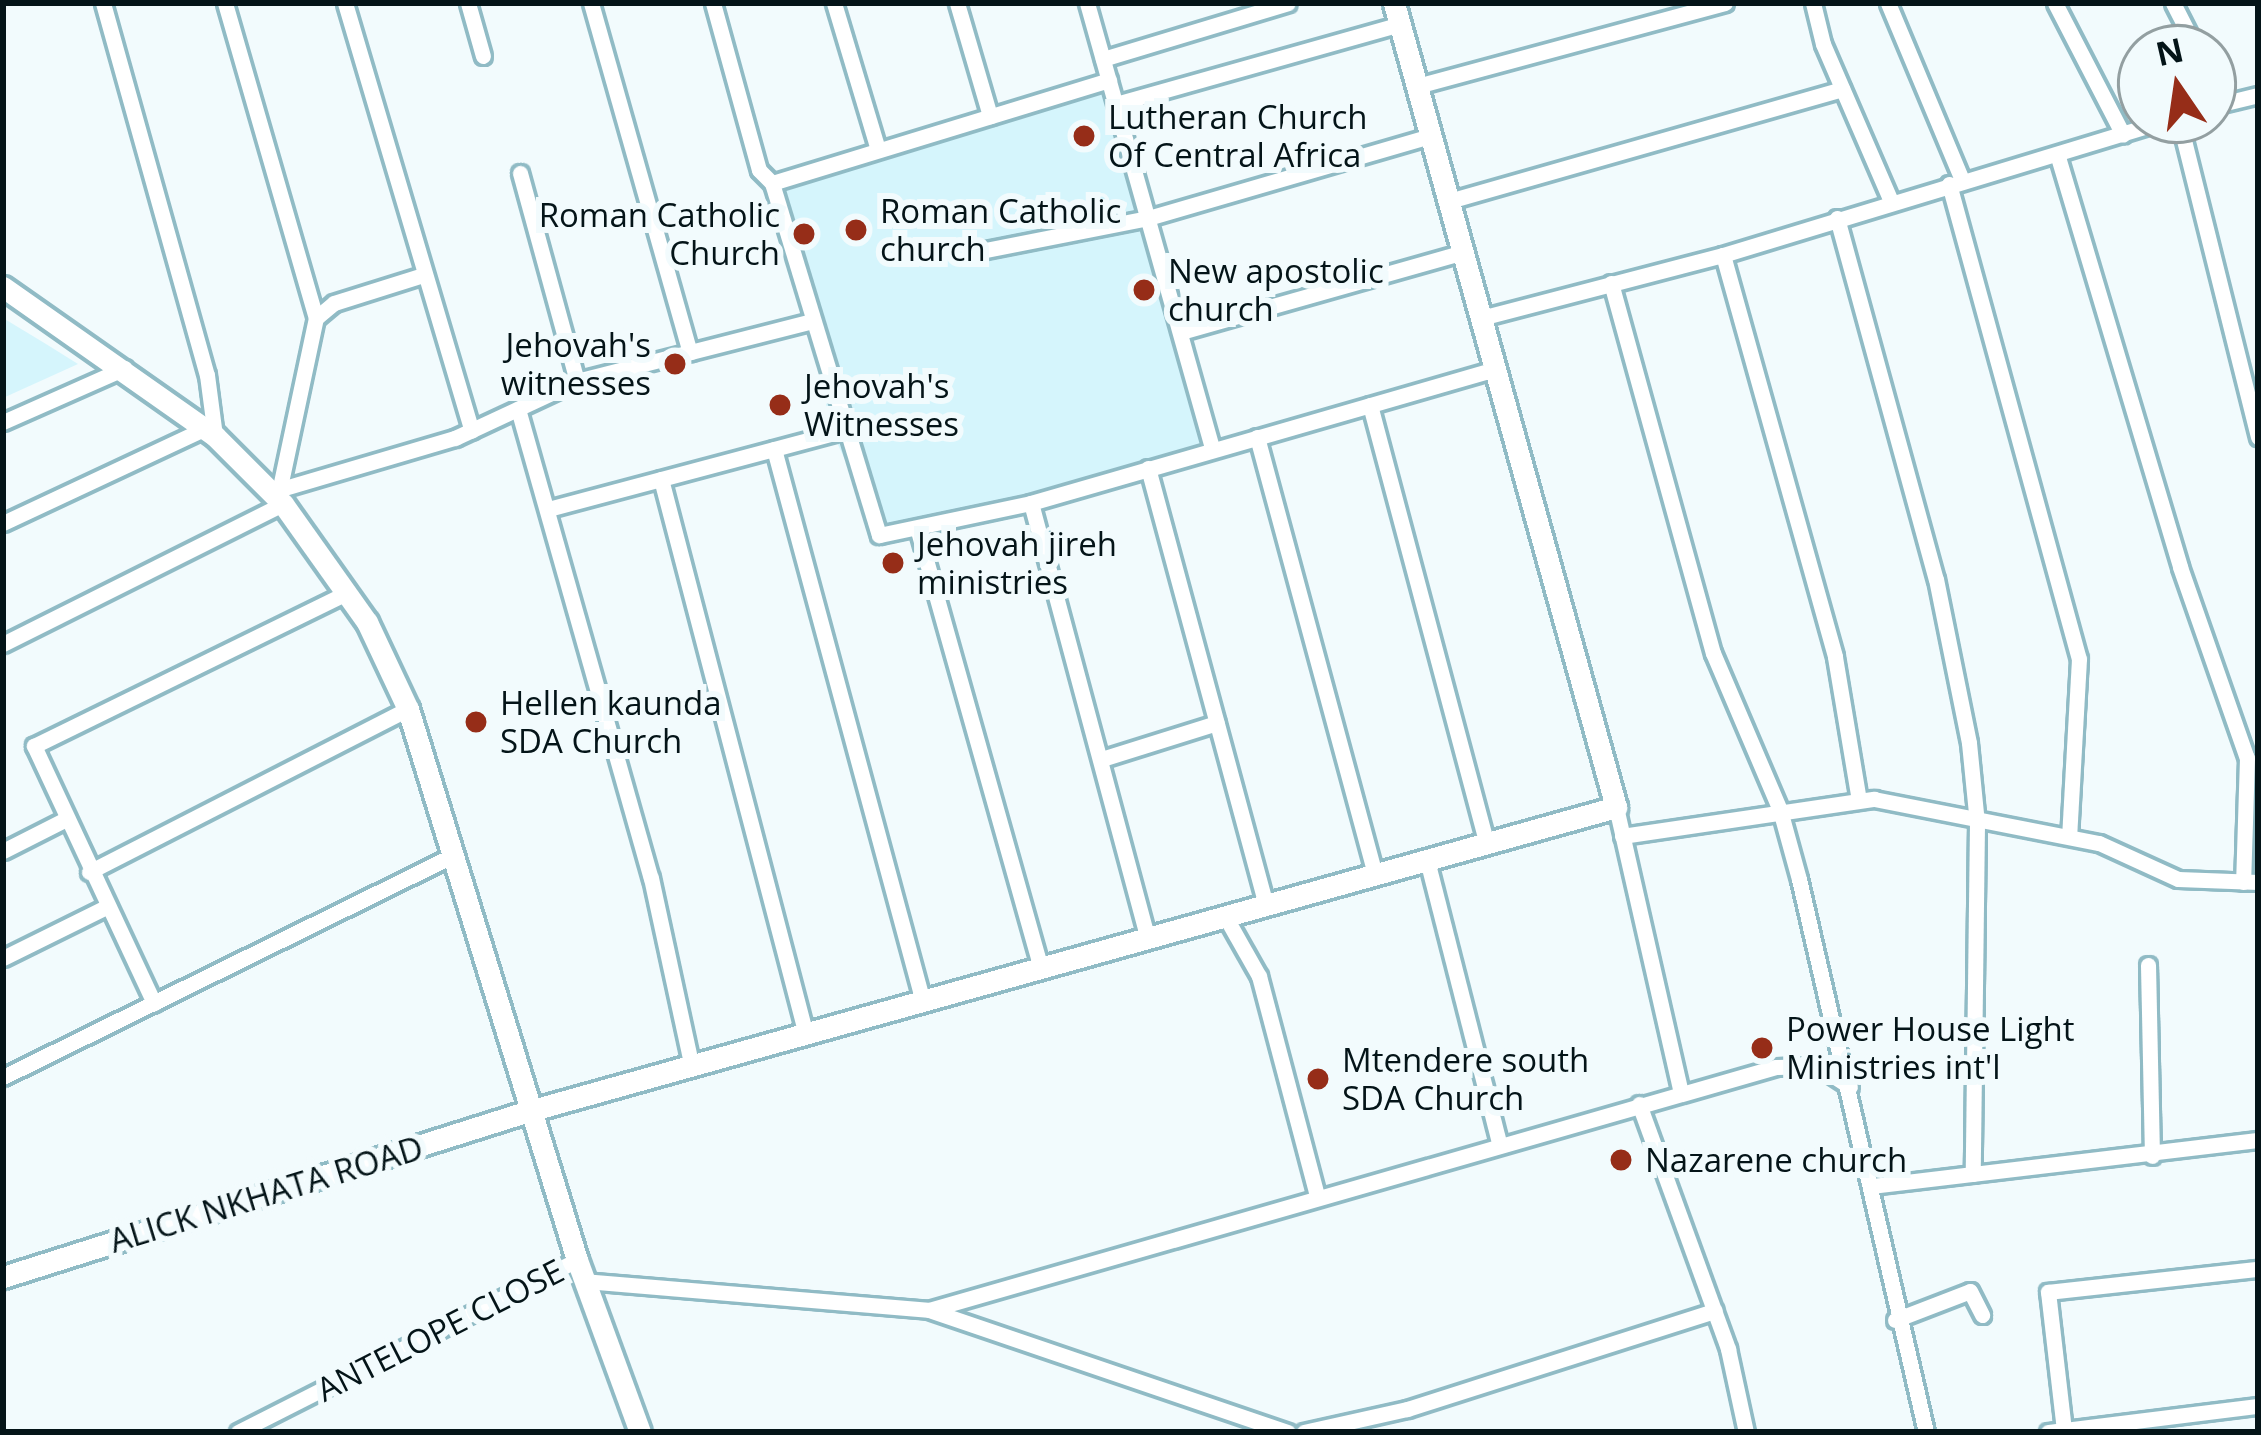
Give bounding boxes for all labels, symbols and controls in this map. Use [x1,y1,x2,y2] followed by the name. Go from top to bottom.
[2117,24,2237,144] north arrow
[2151,26,2188,76] text: N
[1108,97,1367,175] place label: Lutheran Church Of Central Africa
[1071,123,1097,149] marker: Lutheran Church Of Central Africa
[880,191,1121,269] place label: Roman Catholic church
[539,195,780,273] place label: Roman Catholic Church
[843,217,869,243] marker: Roman Catholic church
[791,221,817,247] marker: Roman Catholic Church
[1168,251,1384,329] place label: New apostolic church
[1131,277,1157,303] marker: New apostolic church
[501,325,651,403] place label: Jehovah's witnesses
[662,351,688,377] marker: Jehovah's witnesses
[804,366,959,444] place label: Jehovah's Witnesses
[767,392,793,418] marker: Jehovah's Witnesses
[917,524,1117,602] place label: Jehovah jireh ministries
[880,550,906,576] marker: Jehovah jireh ministries
[500,683,722,761] place label: Hellen kaunda SDA Church
[463,709,489,735] marker: Hellen kaunda SDA Church
[1786,1009,2075,1087] place label: Power House Light Ministries int'l
[1749,1035,1775,1061] marker: Power House Light Ministries int'l
[1342,1040,1589,1118] place label: Mtendere south SDA Church
[1305,1066,1331,1092] marker: Mtendere south SDA Church
[105,1127,427,1261] street label: ALICK NKHATA ROAD
[1645,1140,1907,1180] place label: Nazarene church
[1608,1147,1634,1173] marker: Nazarene church
[310,1251,570,1409] street label: ANTELOPE CLOSE

